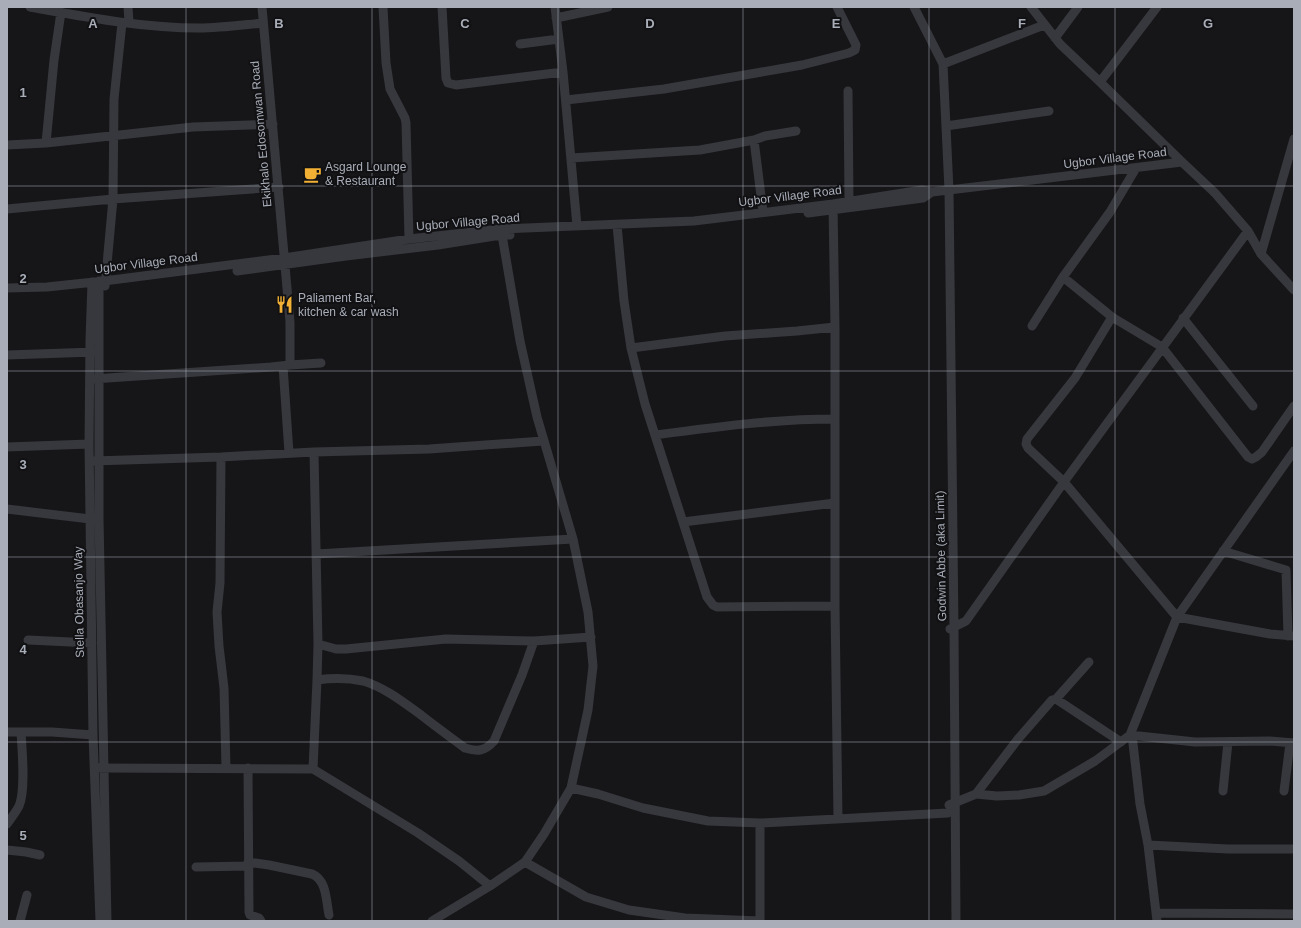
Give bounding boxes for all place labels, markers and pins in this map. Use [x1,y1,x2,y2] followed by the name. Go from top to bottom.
[325,160,407,188] place label: Asgard Lounge & Restaurant
[302,164,322,184] cafe icon: Asgard Lounge & Restaurant
[298,291,399,319] place label: Paliament Bar, kitchen & car wash
[275,295,295,315] restaurant icon: Paliament Bar, kitchen & car wash

